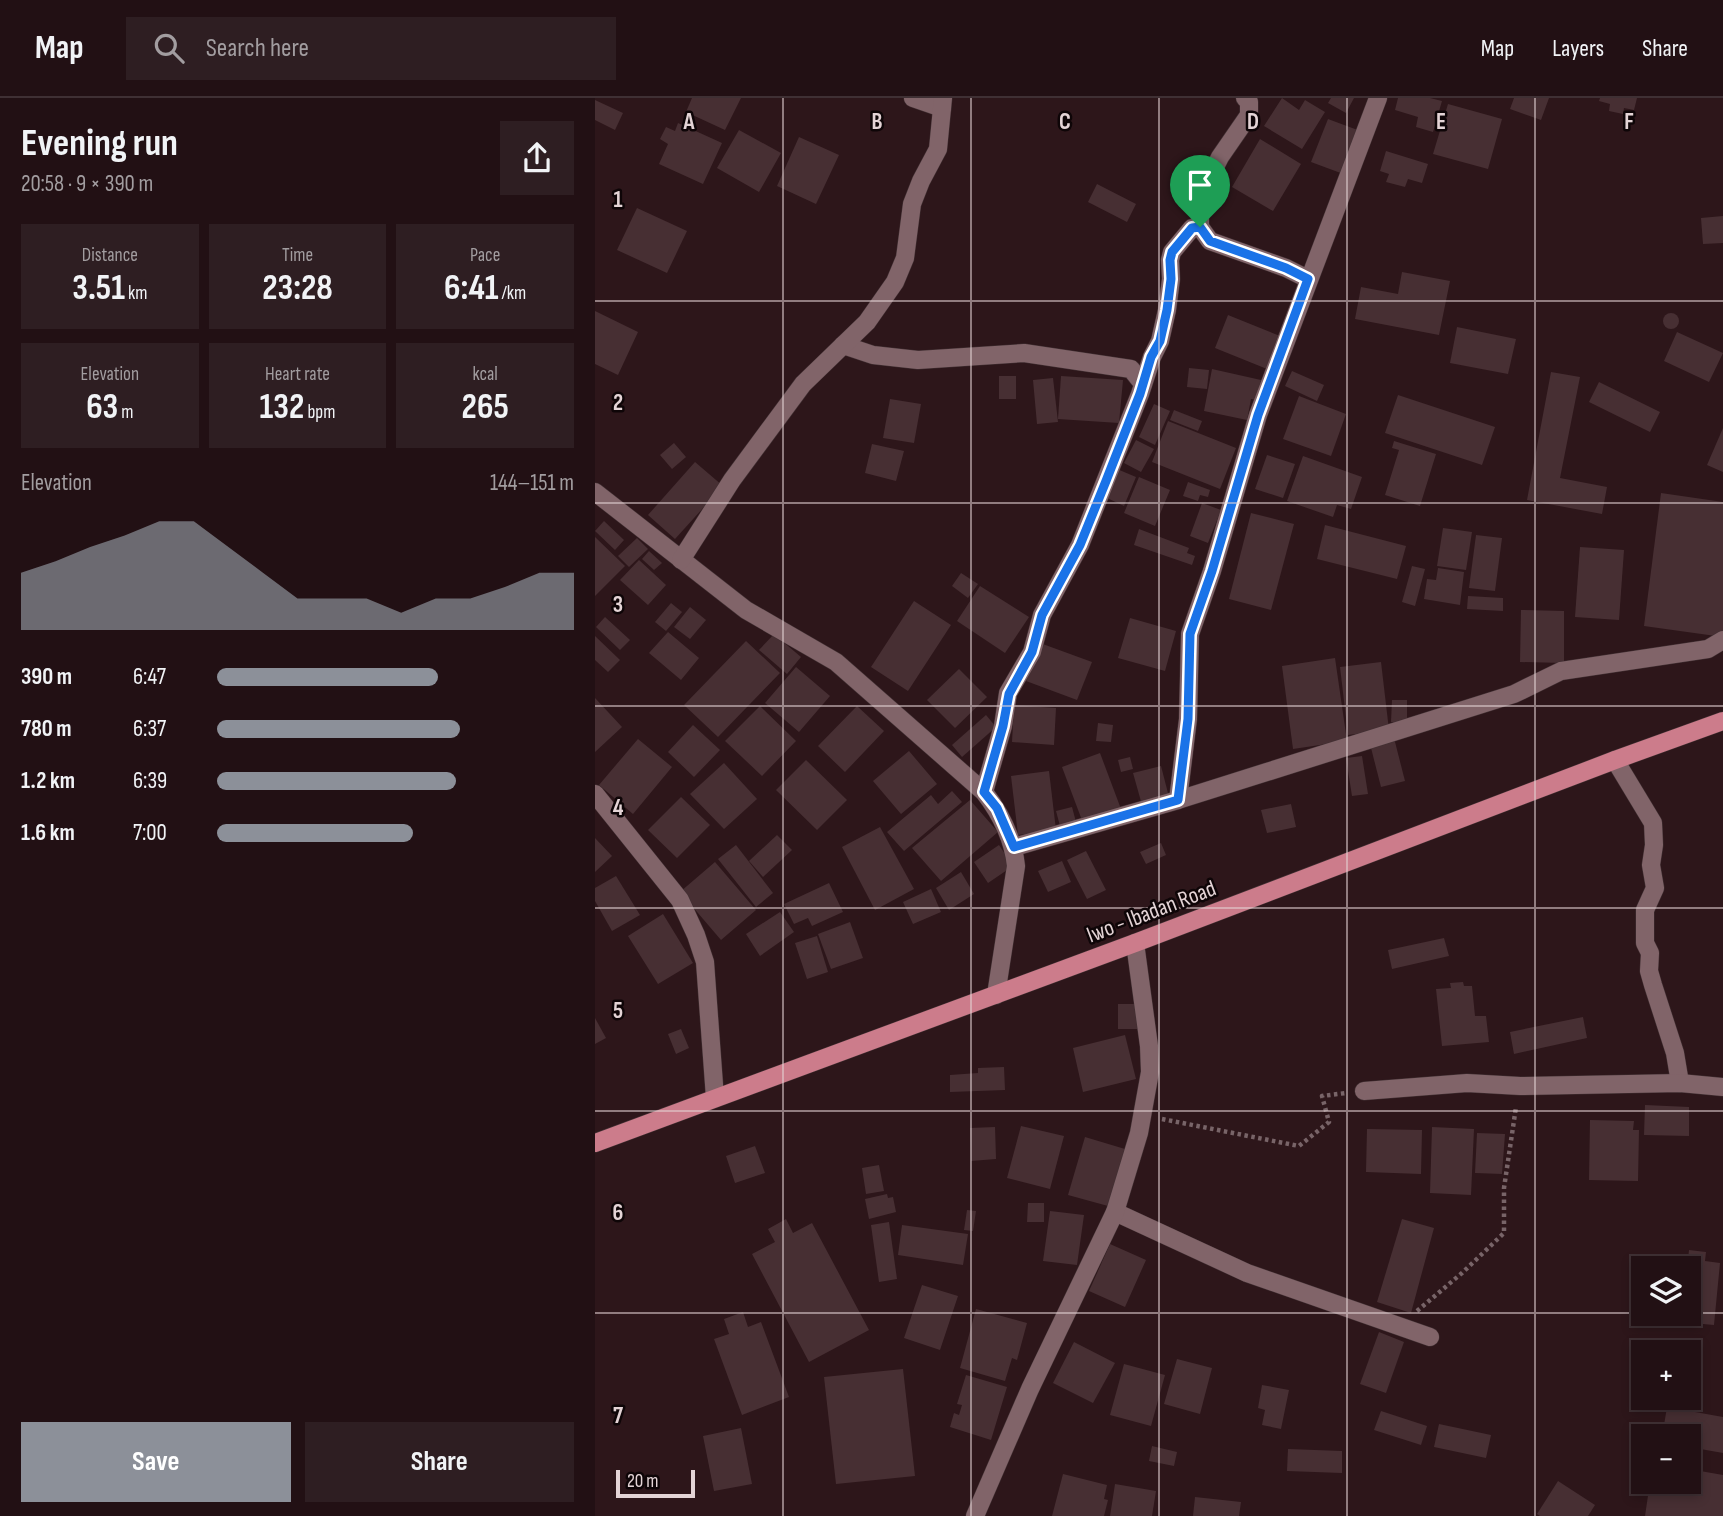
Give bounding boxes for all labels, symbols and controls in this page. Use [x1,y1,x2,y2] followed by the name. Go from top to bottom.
[126,17,616,80] search box
[35,28,84,68] text: Map
[150,29,188,67] icon: search
[206,33,309,64] text: Search here
[1481,34,1514,63] text: Map
[1552,34,1604,63] text: Layers
[1642,34,1688,63] text: Share
[683,108,696,136] text: A
[872,108,883,136] text: B
[1059,108,1071,136] text: C
[1247,108,1259,136] text: D
[1436,108,1446,136] text: E
[1624,108,1634,136] text: F
[21,121,178,166] text: Evening run
[500,121,574,195] button: share
[1170,155,1230,227] pin
[1181,166,1219,204] icon: arrive
[21,170,153,198] text: 20:58 · 9 × 390 m
[613,186,623,214] text: 1
[82,244,138,267] text: Distance
[282,244,313,267] text: Time
[470,244,500,267] text: Pace
[72,267,125,310] text: 3.51
[262,267,333,310] text: 23:28
[444,267,498,310] text: 6:41
[125,282,147,305] text: km
[498,282,526,305] text: /km
[81,363,139,386] text: Elevation
[265,363,330,386] text: Heart rate
[473,363,498,386] text: kcal
[86,386,118,429] text: 63
[260,386,304,429] text: 132
[462,386,509,429] text: 265
[613,389,623,417] text: 2
[118,401,134,424] text: m
[304,401,335,424] text: bpm
[21,469,92,497] text: Elevation
[490,469,574,497] text: 144–151 m
[613,591,623,619] text: 3
[21,663,72,691] text: 390 m
[133,663,166,691] text: 6:47
[21,715,72,743] text: 780 m
[133,715,166,743] text: 6:37
[21,767,75,795] text: 1.2 km
[133,767,167,795] text: 6:39
[613,794,624,822] text: 4
[21,819,75,847] text: 1.6 km
[133,819,167,847] text: 7:00
[1083,874,1220,949] street label: Iwo - Ibadan Road
[613,997,623,1025] text: 5
[613,1199,623,1227] text: 6
[1631,1256,1701,1494] map controls
[1631,1256,1701,1326] button: layers
[1631,1340,1701,1410] button: +
[613,1402,623,1430] text: 7
[21,1422,291,1502] button: Save
[305,1422,574,1502] button: Share
[1631,1424,1701,1494] button: −
[616,1467,695,1499] scale bar
[627,1470,659,1493] text: 20 m

